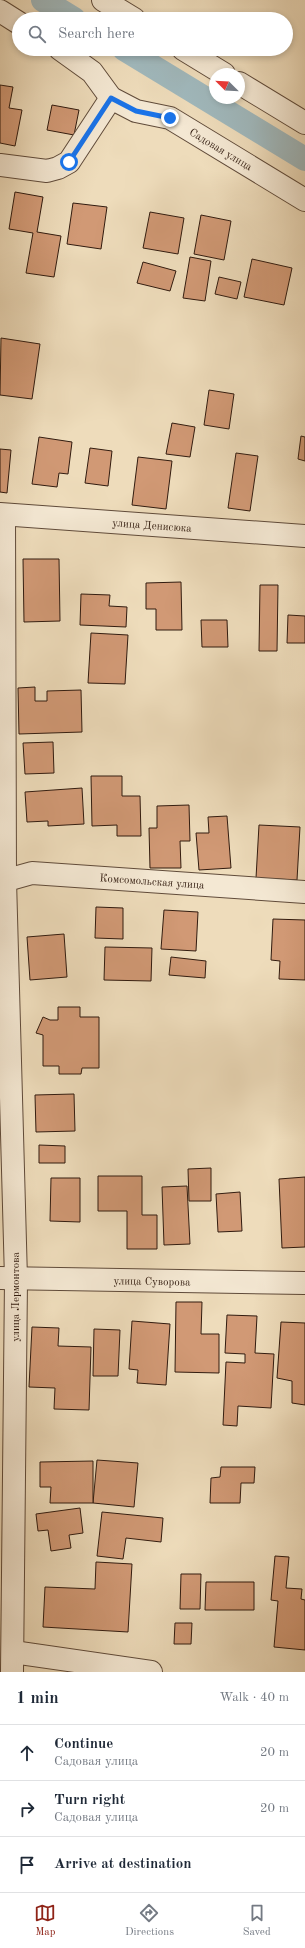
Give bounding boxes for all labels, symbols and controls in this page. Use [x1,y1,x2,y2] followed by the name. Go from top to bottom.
[12,12,293,56] search box
[26,23,48,45] icon: search
[58,27,135,42] text: Search here
[209,68,245,104] north arrow
[161,109,179,127] route end
[187,127,254,174] street label: Садовая улица
[60,153,78,171] route start
[112,518,192,535] street label: улица Денисюка
[99,873,205,892] street label: Комсомольская улица
[11,1252,22,1342] street label: улица Лермонтова
[113,1276,191,1289] street label: улица Суворова
[16,1690,59,1707] text: 1 min
[220,1691,289,1704] text: Walk · 40 m
[54,1737,113,1752] text: Continue
[16,1742,38,1764] icon: ahead
[260,1746,289,1759] text: 20 m
[54,1755,138,1768] text: Садовая улица
[54,1793,125,1808] text: Turn right
[16,1798,38,1820] icon: right
[260,1802,289,1815] text: 20 m
[54,1811,138,1824] text: Садовая улица
[16,1854,38,1876] icon: arrive
[54,1857,192,1872] text: Arrive at destination
[34,1902,56,1940] tab: Map
[125,1902,174,1940] tab: Directions
[243,1902,271,1940] tab: Saved

